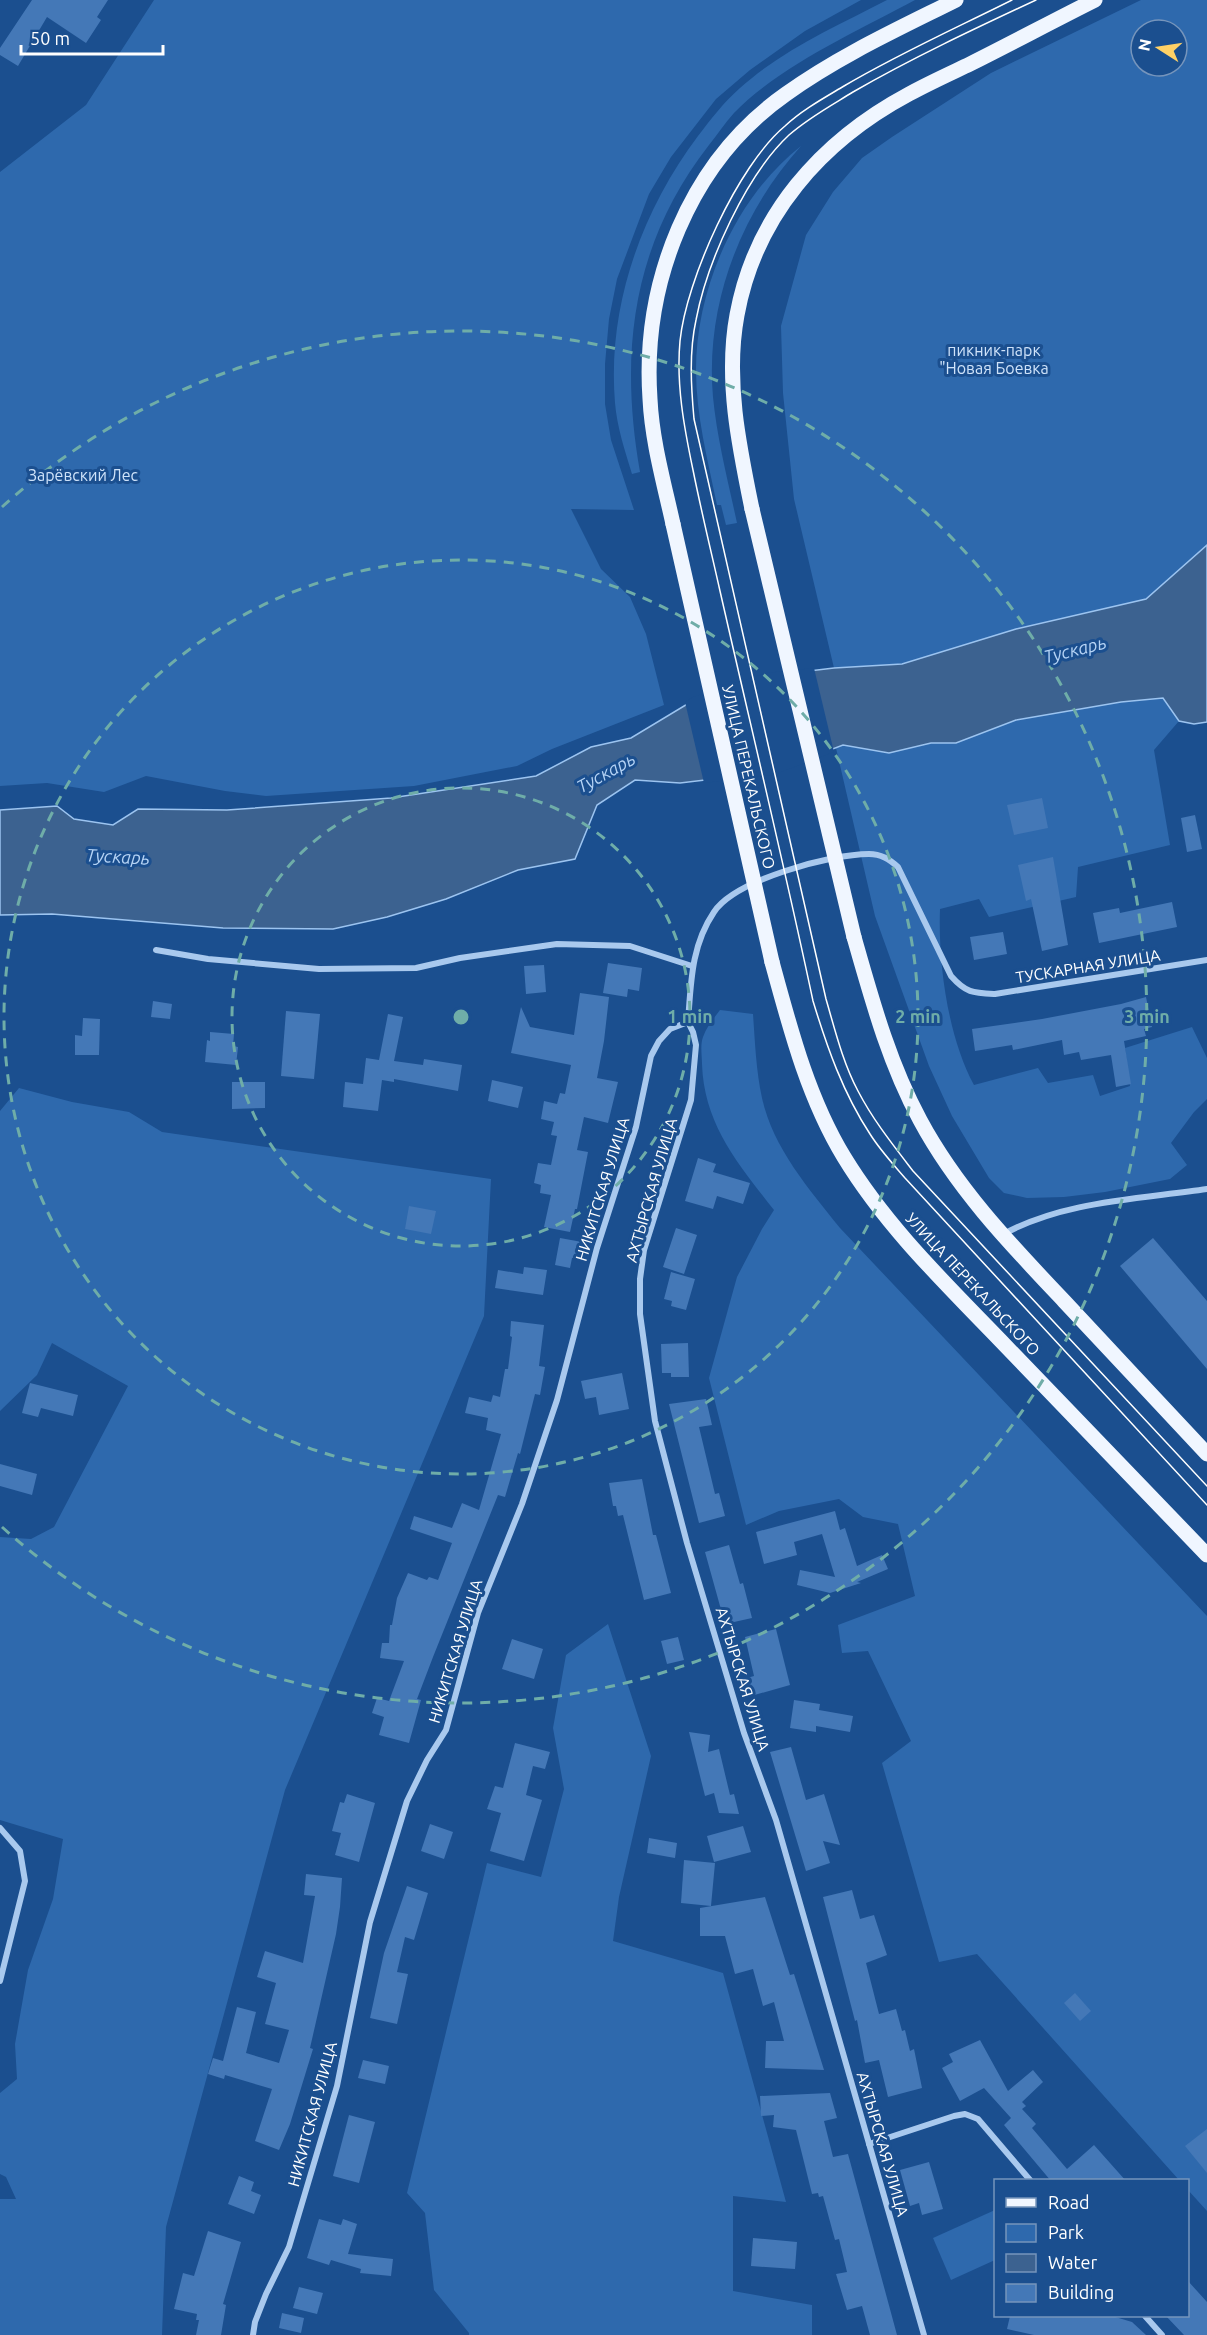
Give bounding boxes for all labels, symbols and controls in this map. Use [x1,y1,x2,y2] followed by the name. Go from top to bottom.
[21,18,164,56] scale bar
[1129,18,1189,78] north arrow
[30,28,70,48] text: 50 m
[1134,37,1154,53] text: N
[939,341,1049,377] park label: пикник-парк "Новая Боевка
[28,466,138,484] park label: Зарёвский Лес
[1041,632,1108,666] water label: Тускарь
[719,683,779,871] street label: УЛИЦА ПЕРЕКАЛЬСКОГО
[573,748,638,796] water label: Тускарь
[86,844,151,868] water label: Тускарь
[1014,946,1162,986] street label: ТУСКАРНАЯ УЛИЦА
[667,1006,713,1026] text: 1 min
[895,1006,941,1026] text: 2 min
[1124,1006,1170,1026] text: 3 min
[451,1007,471,1027] centre of rings
[572,1114,633,1263] street label: НИКИТСКАЯ УЛИЦА
[622,1115,680,1264] street label: АХТЫРСКАЯ УЛИЦА
[902,1209,1044,1359] street label: УЛИЦА ПЕРЕКАЛЬСКОГО
[425,1576,486,1725] street label: НИКИТСКАЯ УЛИЦА
[713,1605,774,1754] street label: АХТЫРСКАЯ УЛИЦА
[284,2039,340,2189] street label: НИКИТСКАЯ УЛИЦА
[854,2070,912,2219] street label: АХТЫРСКАЯ УЛИЦА
[994,2179,1189,2317] legend
[1048,2192,1090,2212] text: Road
[1048,2222,1084,2242] text: Park
[1048,2252,1098,2272] text: Water
[1048,2282,1114,2302] text: Building

